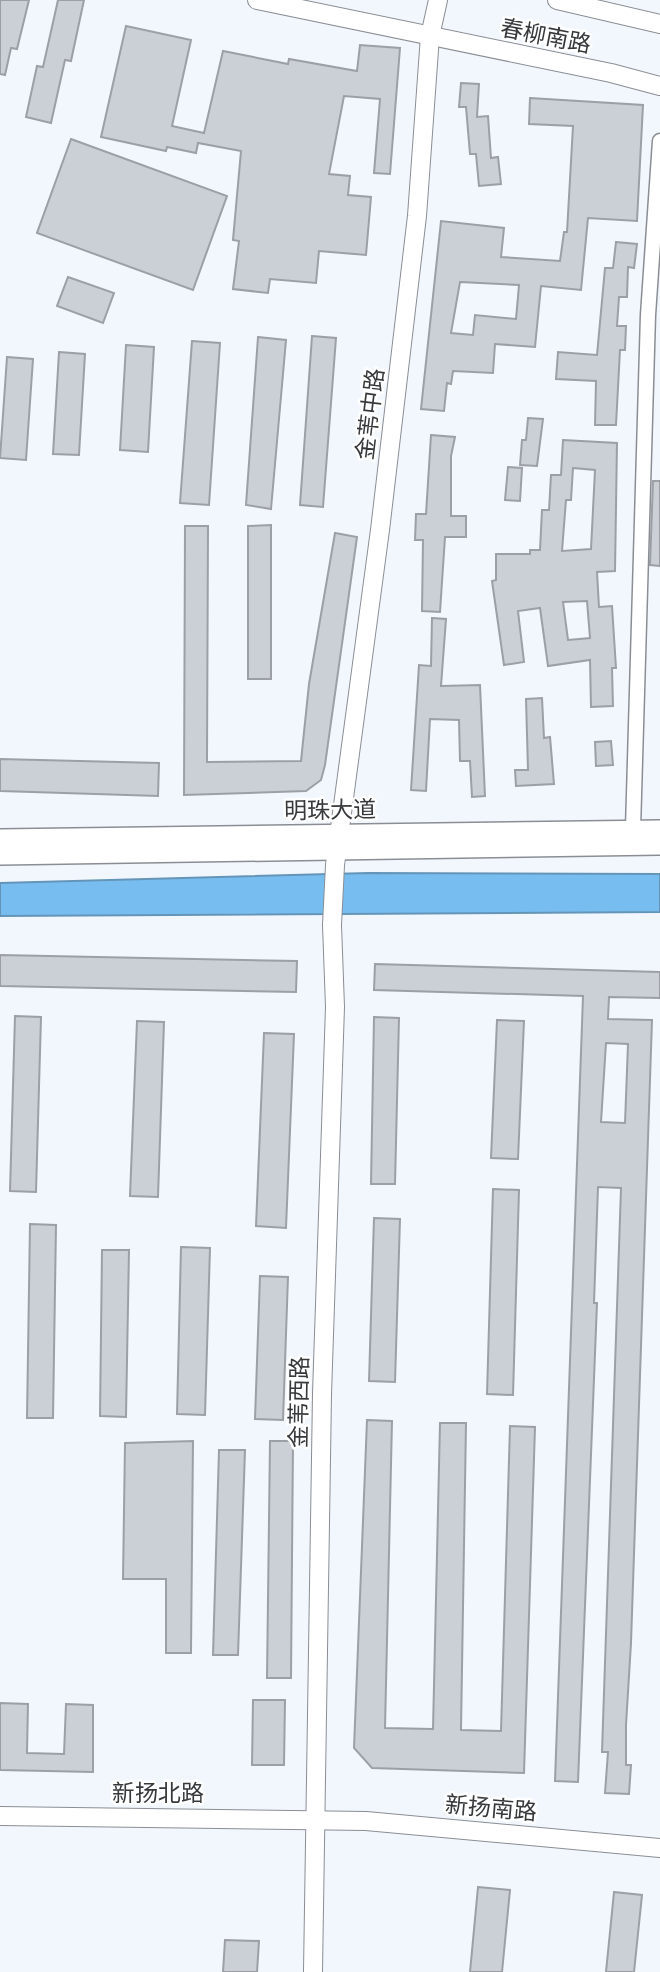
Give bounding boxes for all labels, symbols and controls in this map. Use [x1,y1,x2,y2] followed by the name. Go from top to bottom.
[498,11,594,59] street label: 春柳南路
[348,366,390,462] street label: 金苇中路
[284,792,376,826] street label: 明珠大道
[281,1356,315,1448] street label: 金苇西路
[112,1776,204,1808] street label: 新扬北路
[444,1787,538,1827] street label: 新扬南路

